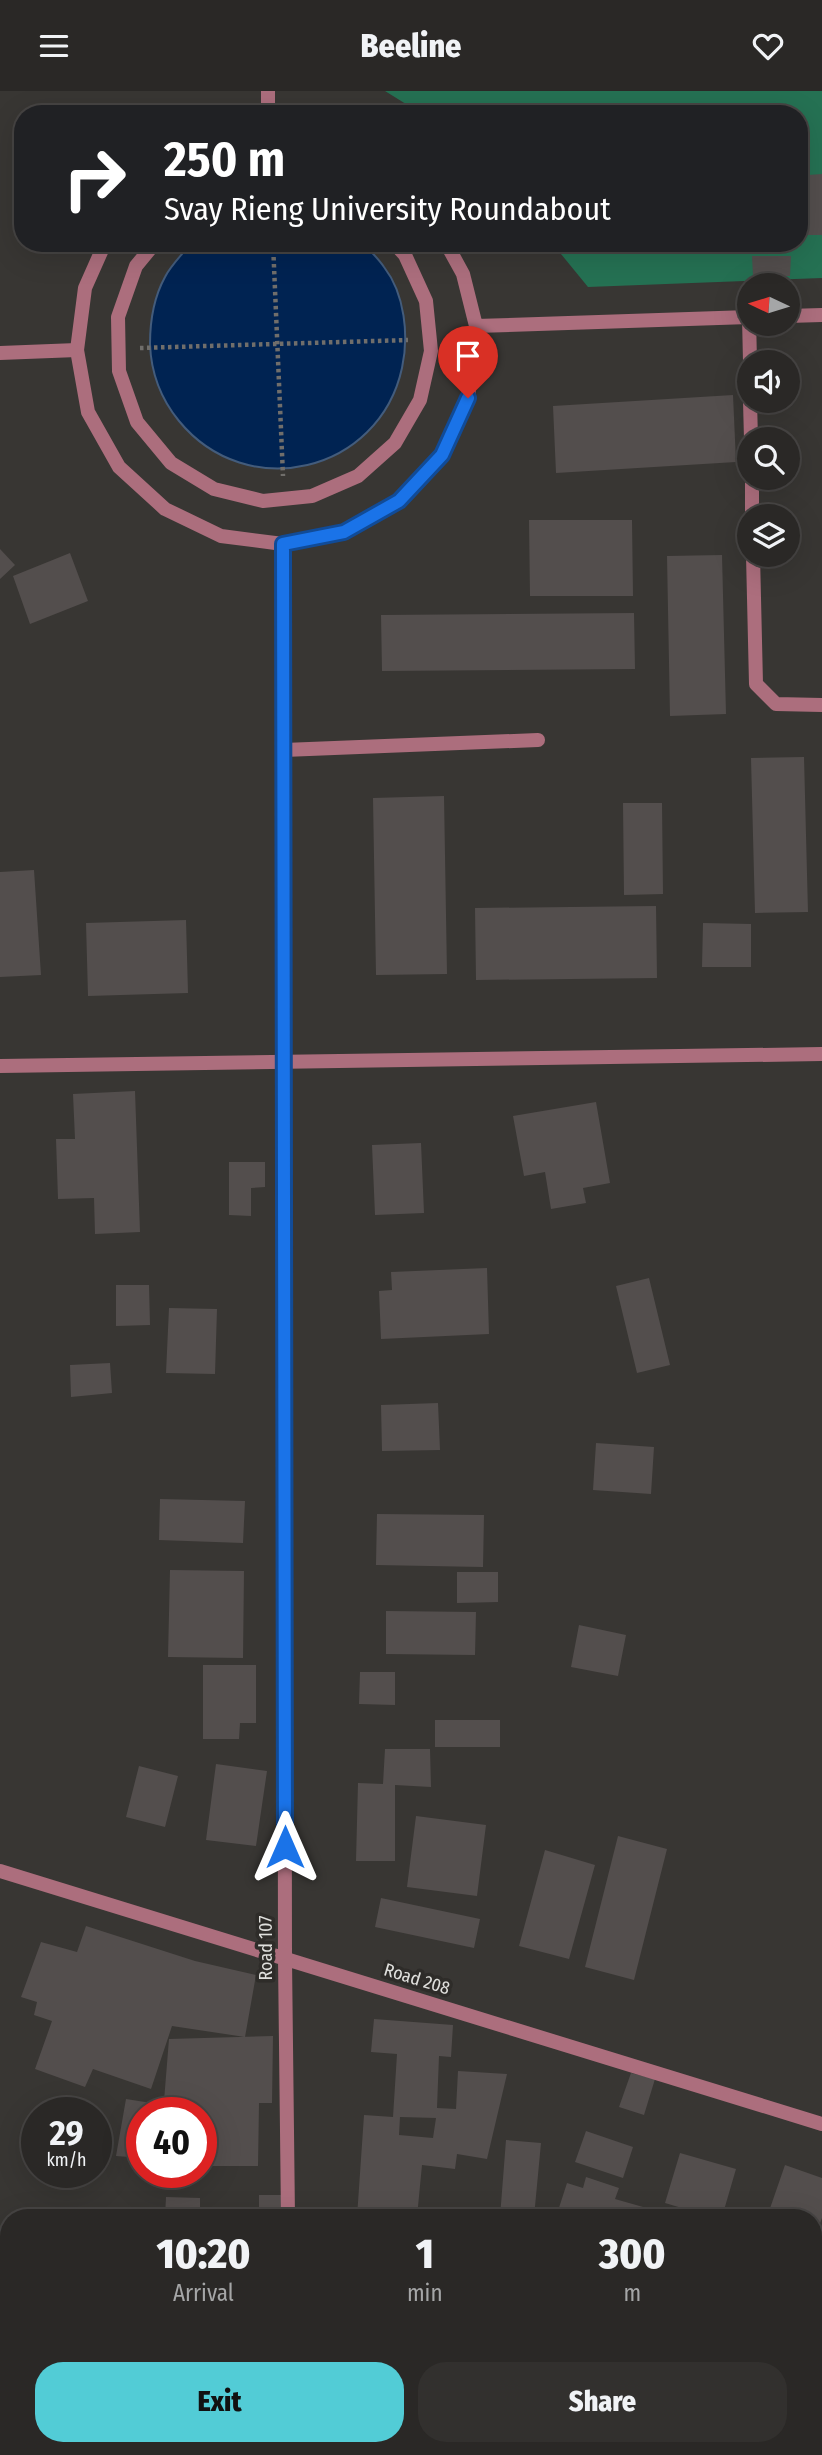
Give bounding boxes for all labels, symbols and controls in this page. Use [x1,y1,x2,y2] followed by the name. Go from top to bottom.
[35,27,73,65] icon: menu
[361,27,461,65] text: Beeline
[749,27,787,65] icon: heart
[164,130,285,189] text: 250 m
[49,133,140,224] icon: right
[164,190,611,228] text: Svay Rieng University Roundabout
[737,273,800,336] north arrow
[737,273,800,567] map controls
[438,326,498,398] pin
[449,337,487,375] icon: arrive
[737,350,800,413] button: sound
[737,427,800,490] button: search
[737,504,800,567] button: layers
[248,1810,322,1884] position arrow
[255,1916,277,1980] street label: Road 107
[381,1959,453,1999] street label: Road 208
[126,2097,217,2188] speed limit sign: 40
[49,2112,84,2154] text: 29
[46,2149,87,2171] text: km/h
[156,2229,251,2279] text: 10:20
[416,2229,434,2279] text: 1
[599,2229,666,2279] text: 300
[173,2279,234,2307] text: Arrival
[407,2279,443,2307] text: min
[623,2279,641,2307] text: m
[35,2362,404,2442] button: Exit
[418,2362,787,2442] button: Share

